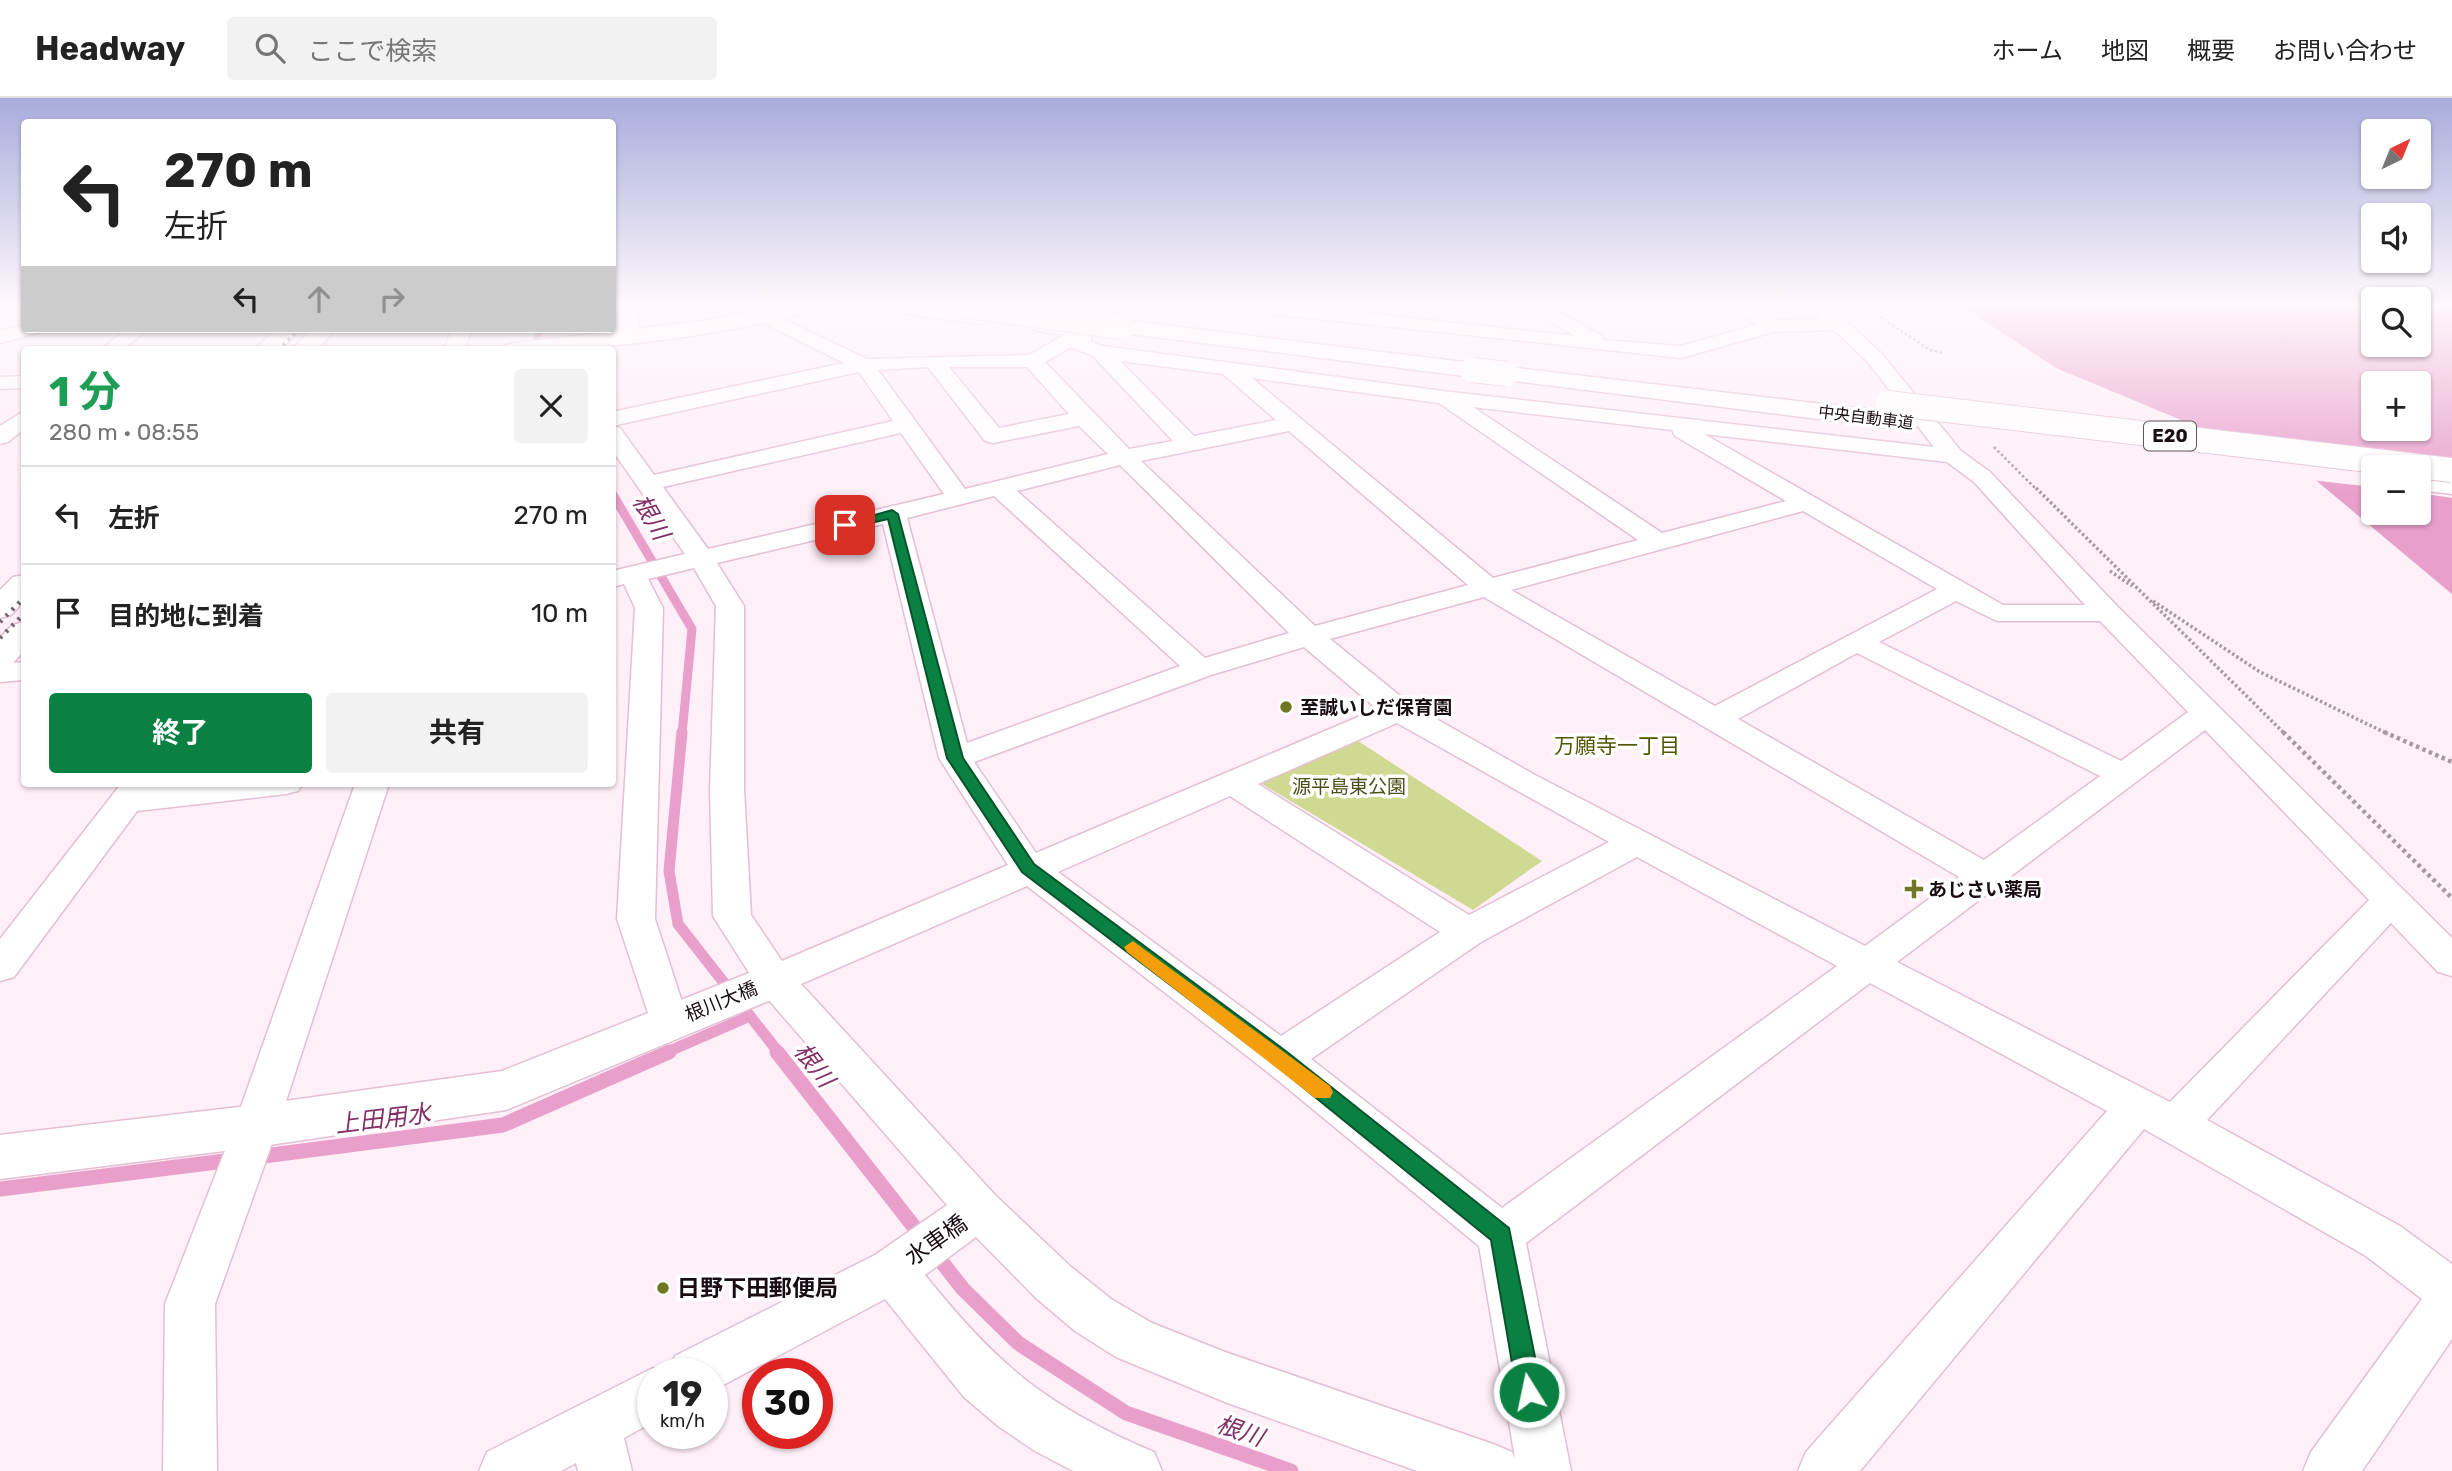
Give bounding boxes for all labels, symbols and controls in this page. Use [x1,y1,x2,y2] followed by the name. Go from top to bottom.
[227,17,717,80] search box
[35,29,185,68] text: Headway
[251,29,289,67] icon: search
[307,36,437,67] text: ここで検索
[1992,37,2063,65] text: ホーム
[2101,37,2149,65] text: 地図
[2187,37,2235,65] text: 概要
[2273,37,2417,65] text: お問い合わせ
[2361,119,2431,189] north arrow
[2361,119,2431,525] map controls
[164,141,313,199] text: 270 m
[49,147,140,238] icon: left
[2361,203,2431,273] button: sound
[164,207,228,245] text: 左折
[227,280,265,318] icon: left
[300,280,338,318] icon: ahead
[373,280,411,318] icon: right
[2361,287,2431,357] button: search
[49,367,121,417] text: 1 分
[514,369,588,443] button: close
[2361,371,2431,441] button: +
[1817,402,1915,433] street label: 中央自動車道
[49,418,199,446] text: 280 m · 08:55
[2144,422,2196,450] road number: E20
[2361,455,2431,525] button: −
[627,489,677,547] water label: 根川
[815,495,875,555] pin
[49,496,87,534] icon: left
[513,500,588,531] text: 270 m
[108,503,160,534] text: 左折
[826,506,864,544] icon: arrive
[49,594,87,632] icon: arrive
[531,598,588,629] text: 10 m
[108,601,264,632] text: 目的地に到着
[49,693,312,773] button: 終了
[326,693,588,773] button: 共有
[1300,696,1452,719] place label: 至誠いしだ保育園
[1278,699,1294,715] marker: 至誠いしだ保育園
[1554,733,1680,758] district label: 万願寺一丁目
[1292,775,1406,798] park label: 源平島東公園
[1928,878,2042,901] place label: あじさい薬局
[1906,881,1922,897] marker: あじさい薬局
[682,977,761,1026] street label: 根川大橋
[788,1037,842,1095] water label: 根川
[334,1099,435,1139] water label: 上田用水
[900,1209,972,1271] street label: 水車橋
[677,1274,838,1302] place label: 日野下田郵便局
[655,1280,671,1296] marker: 日野下田郵便局
[1492,1355,1566,1429] position arrow
[742,1358,833,1449] speed limit sign: 30
[663,1373,702,1415] text: 19
[660,1410,705,1432] text: km/h
[1213,1410,1270,1453] water label: 根川

